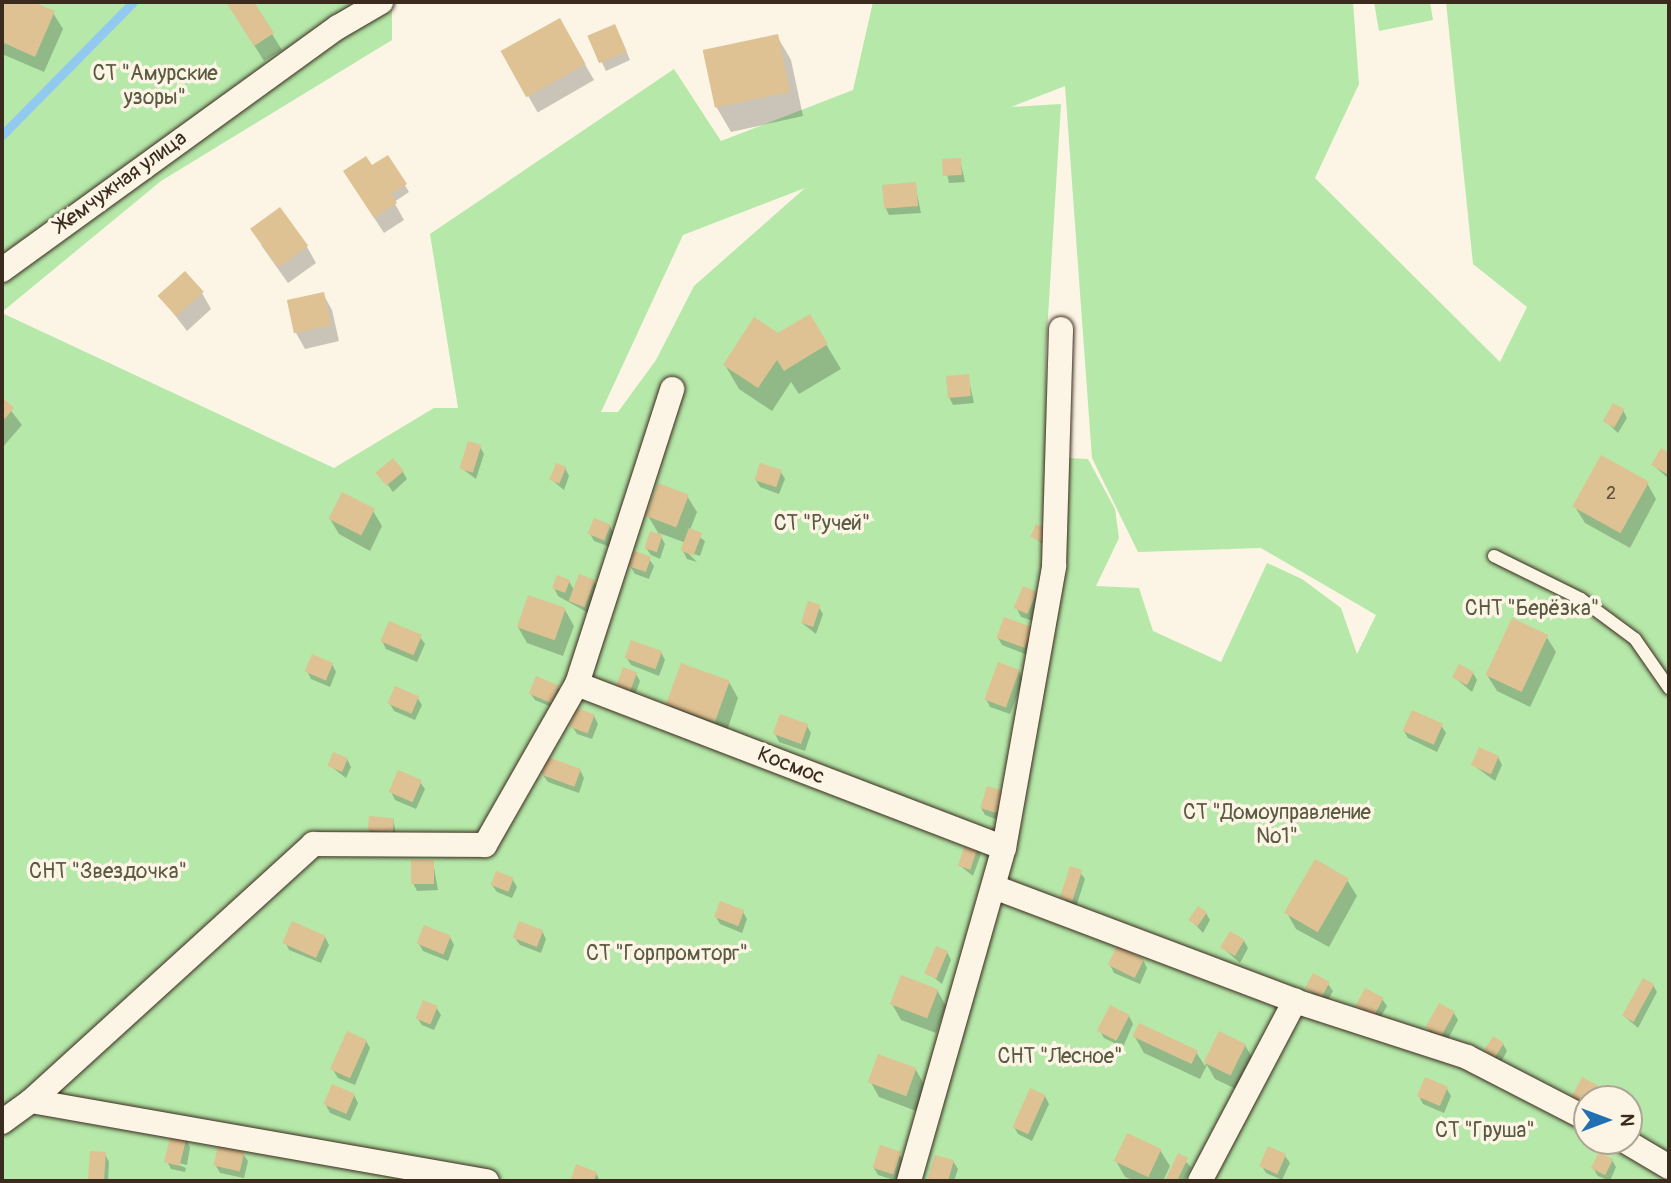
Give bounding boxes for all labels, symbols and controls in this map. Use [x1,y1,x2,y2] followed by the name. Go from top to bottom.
[92,61,218,111] park label: СТ "Амурские узоры"
[50,126,192,238] street label: Жемчужная улица
[1606,483,1616,505] house number: 2
[774,511,870,537] park label: СТ "Ручей"
[1465,596,1599,622] park label: СНТ "Берёзка"
[754,742,828,790] street label: Космос
[1183,800,1371,850] park label: СТ "Домоуправление №1"
[29,859,187,885] park label: СНТ "Звездочка"
[586,941,748,967] park label: СТ "Горпромторг"
[997,1044,1123,1070] park label: СНТ "Лесное"
[1573,1085,1643,1155] north arrow
[1615,1114,1639,1126] text: N
[1435,1118,1535,1144] park label: СТ "Груша"

